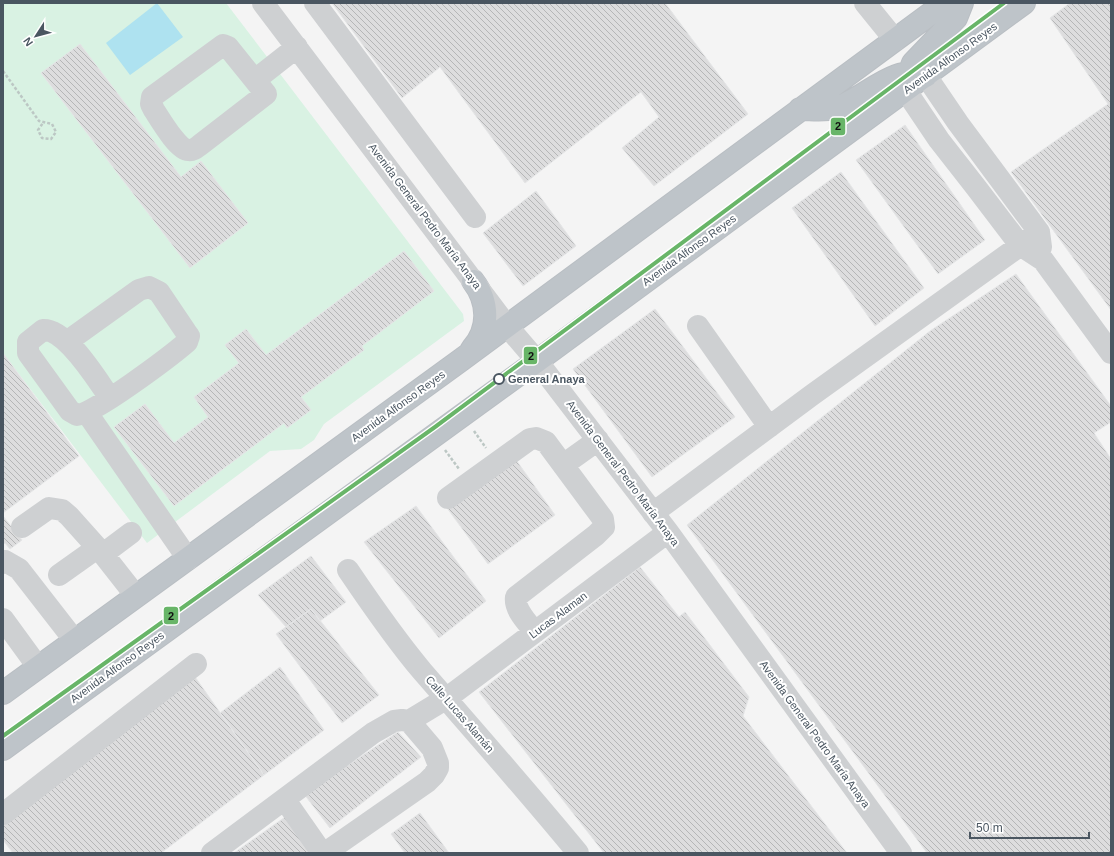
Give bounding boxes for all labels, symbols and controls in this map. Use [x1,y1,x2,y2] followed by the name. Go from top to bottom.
[16,16,56,56] north arrow
[901,20,1000,96] street label: Avenida Alfonso Reyes
[21,35,35,49] text: N
[830,117,846,136] line badge: 2
[835,120,841,132] text: 2
[366,141,484,292] street label: Avenida General Pedro María Anaya
[640,212,739,288] street label: Avenida Alfonso Reyes
[523,346,538,365] line badge: 2
[528,350,534,362] text: 2
[349,368,448,444] street label: Avenida Alfonso Reyes
[493,373,505,385] marker: General Anaya
[508,373,586,385] place label: General Anaya
[564,398,682,549] street label: Avenida General Pedro María Anaya
[527,589,589,641] street label: Lucas Alaman
[163,606,179,625] line badge: 2
[168,610,174,622] text: 2
[68,629,167,705] street label: Avenida Alfonso Reyes
[758,658,873,811] street label: Avenida General Pedro María Anaya
[424,673,496,755] street label: Calle Lucas Alamán
[970,814,1089,840] scale bar
[976,821,1003,835] text: 50 m

